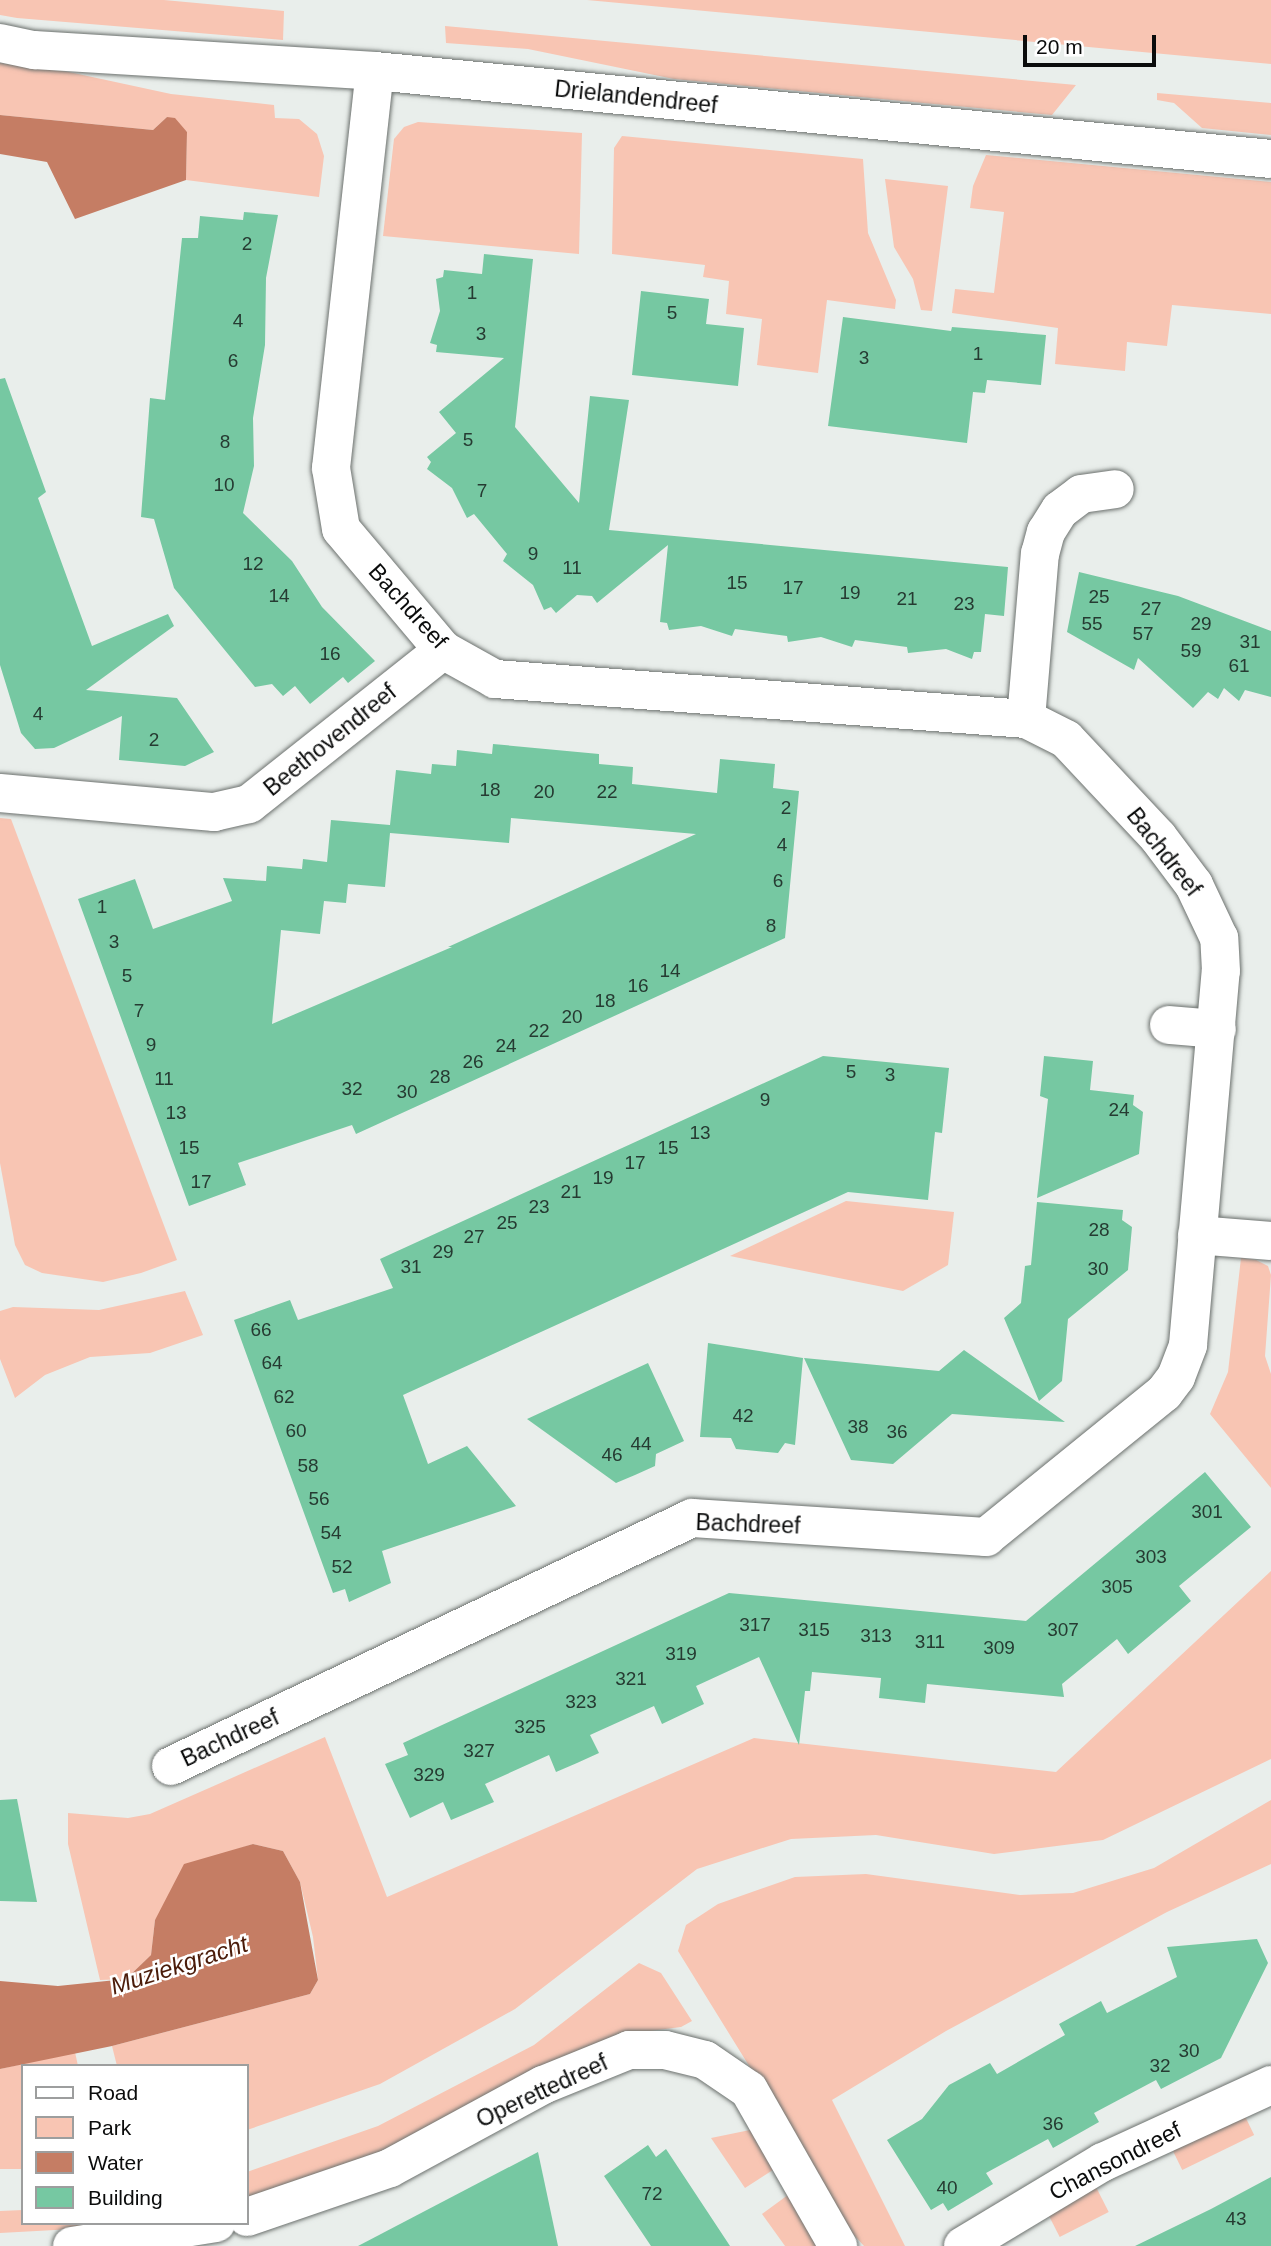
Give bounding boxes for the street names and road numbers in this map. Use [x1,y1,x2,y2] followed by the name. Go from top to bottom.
[553,75,719,119] street label: Drielandendreef
[363,558,453,654] street label: Bachdreef
[258,678,402,802] street label: Beethovendreef
[1121,802,1207,902] street label: Bachdreef
[695,1508,801,1540] street label: Bachdreef
[177,1703,283,1773] street label: Bachdreef
[472,2049,612,2133] street label: Operettedreef
[1044,2116,1186,2206] street label: Chansondreef

